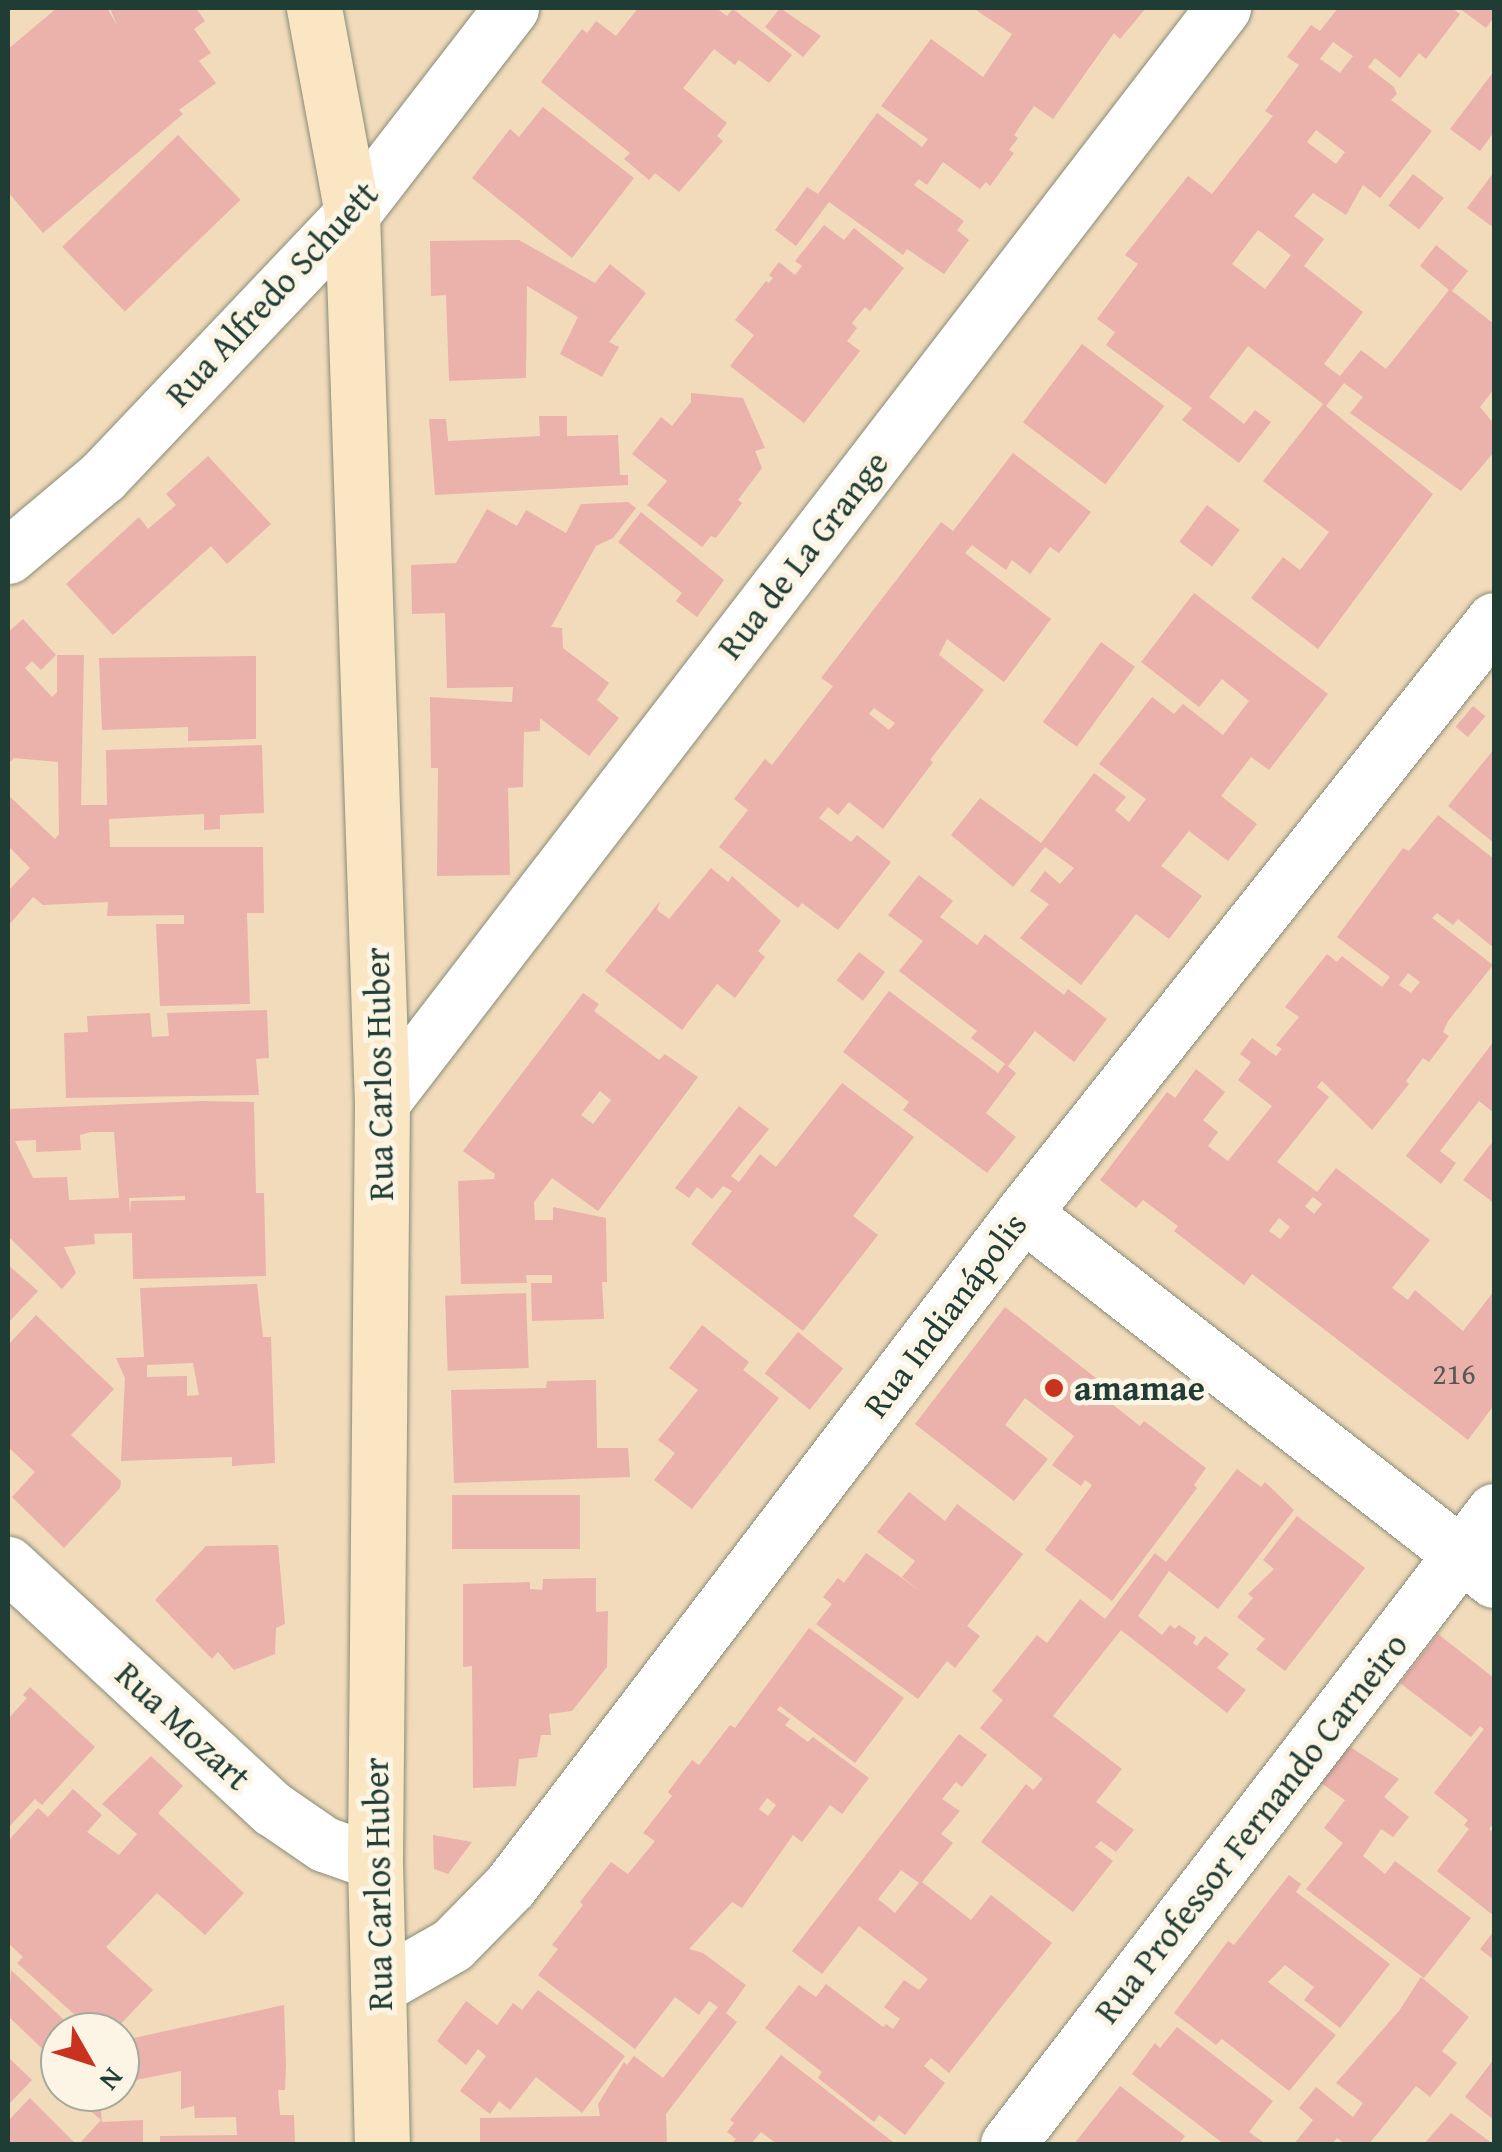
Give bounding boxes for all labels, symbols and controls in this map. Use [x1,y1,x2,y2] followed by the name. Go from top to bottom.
[157,173,387,415] street label: Rua Alfredo Schuett
[709,443,897,667] street label: Rua de La Grange
[356,947,402,1201] street label: Rua Carlos Huber
[854,1204,1036,1426] street label: Rua Indianápolis
[1432,1355,1476,1391] house number: 216
[1074,1367,1205,1409] place label: amamae
[1043,1377,1065,1399] marker: amamae
[1086,1625,1416,2031] street label: Rua Professor Fernando Carneiro
[107,1653,259,1799] street label: Rua Mozart
[355,1757,401,2011] street label: Rua Carlos Huber
[40,2012,140,2112] north arrow
[90,2060,134,2100] text: N

